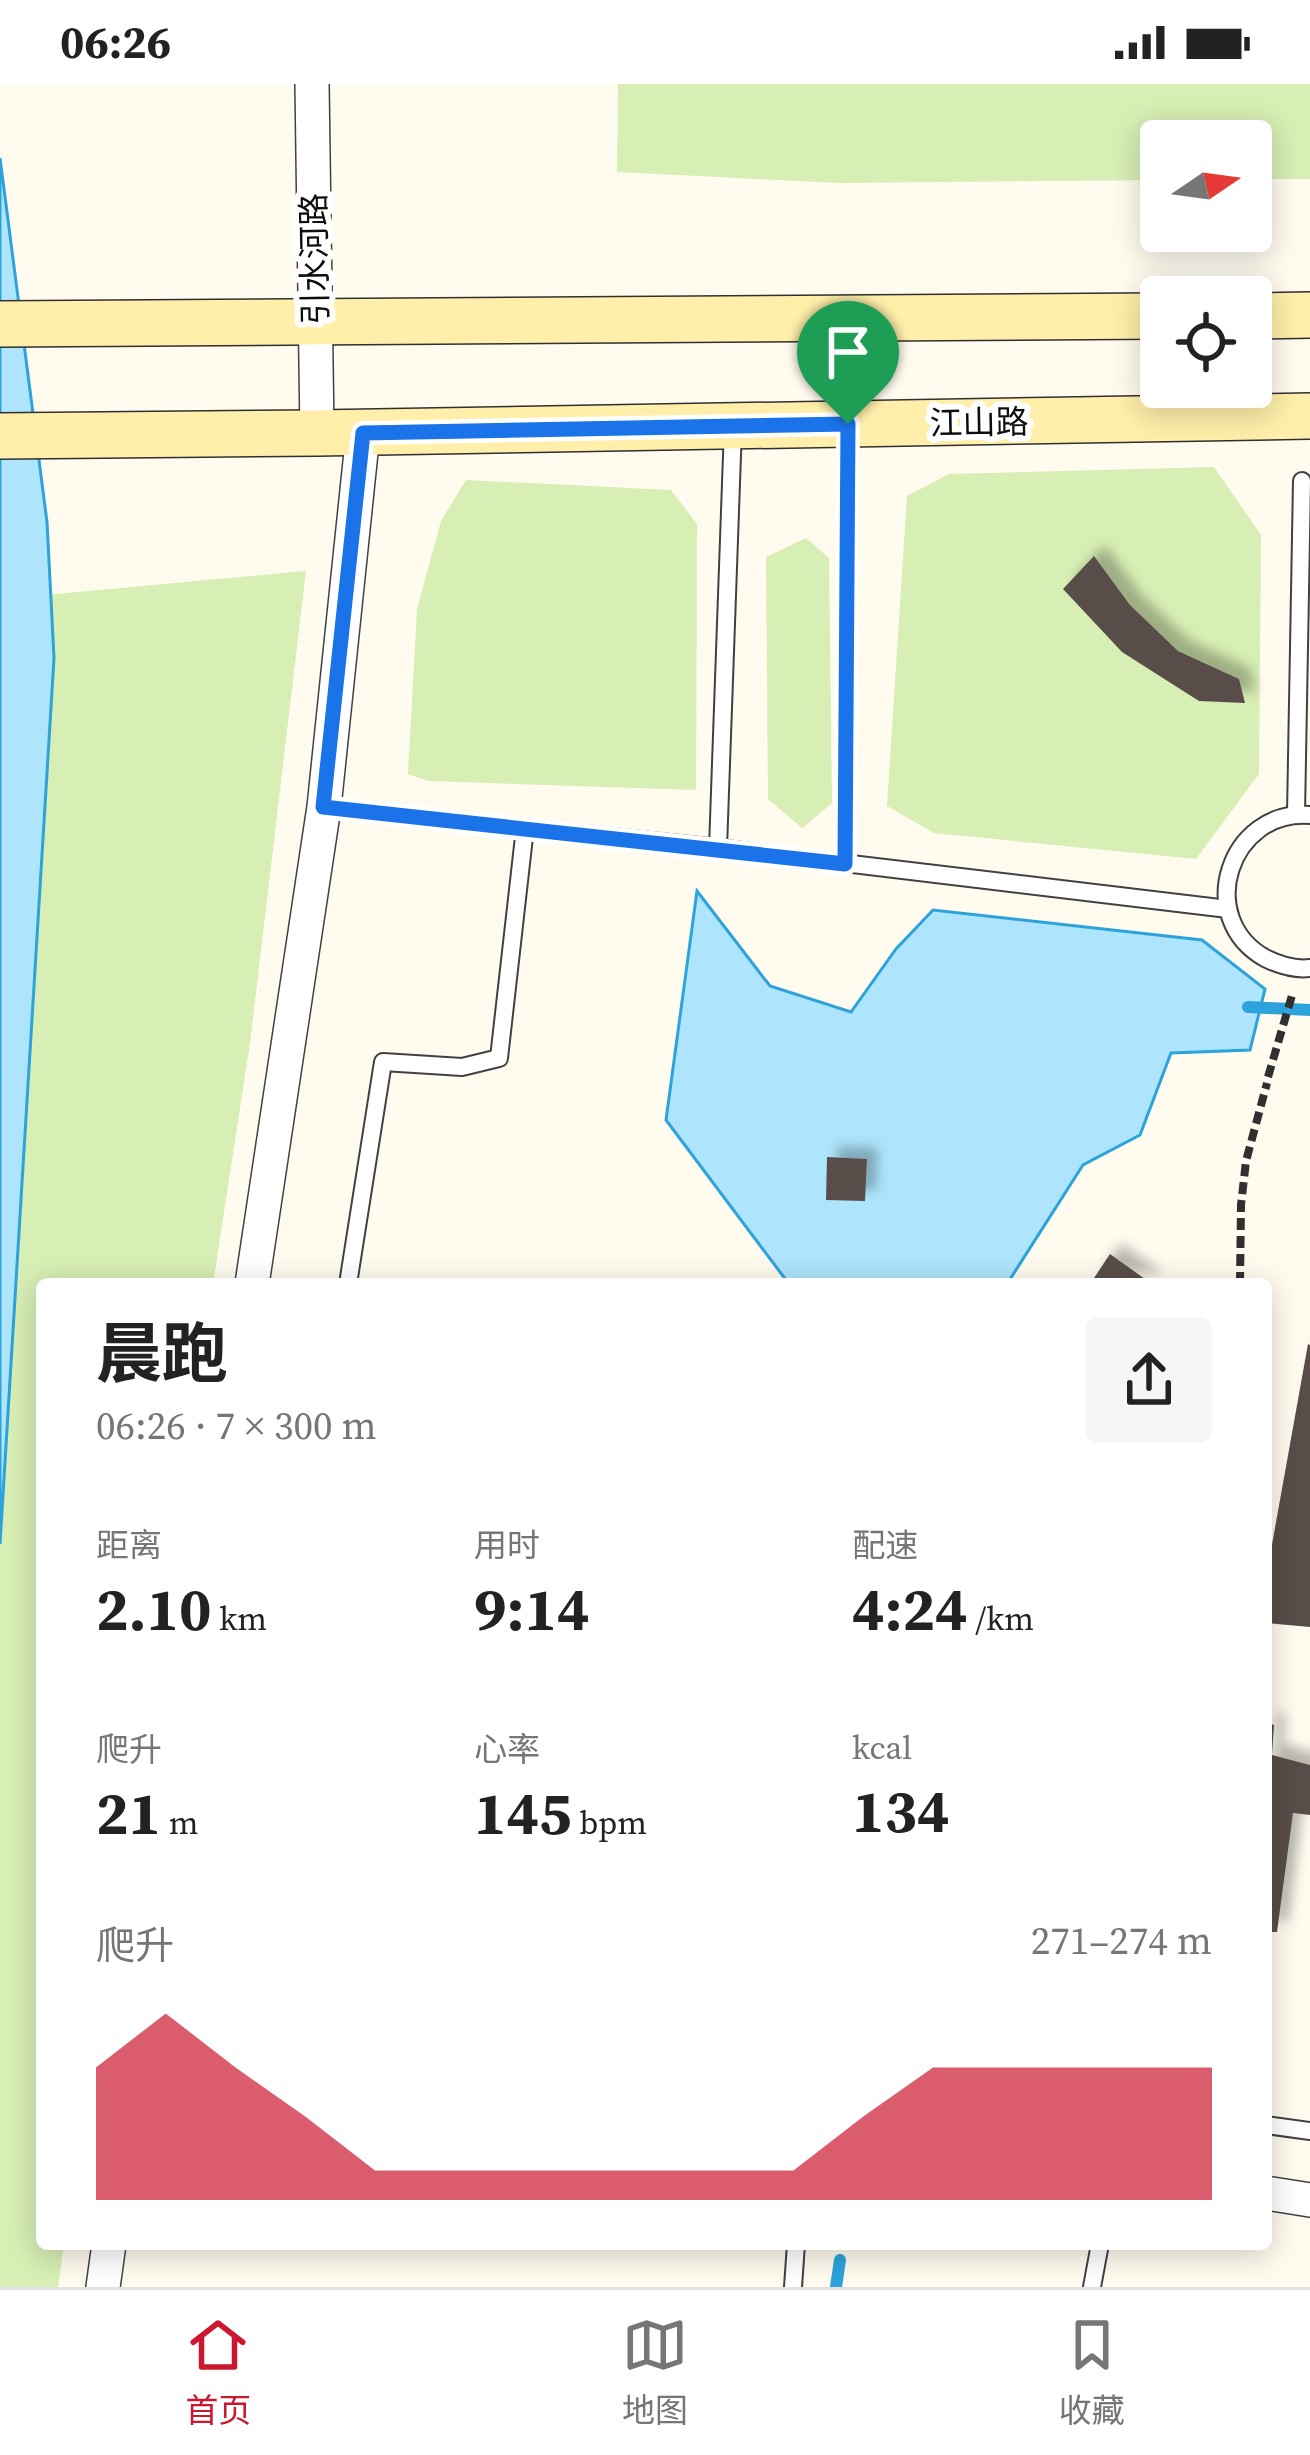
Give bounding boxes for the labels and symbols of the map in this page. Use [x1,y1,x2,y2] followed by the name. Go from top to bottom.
[1140,120,1272,252] north arrow
[291,193,338,325] street label: 引水河路
[797,301,899,424] pin
[929,399,1029,446] street label: 江山路

